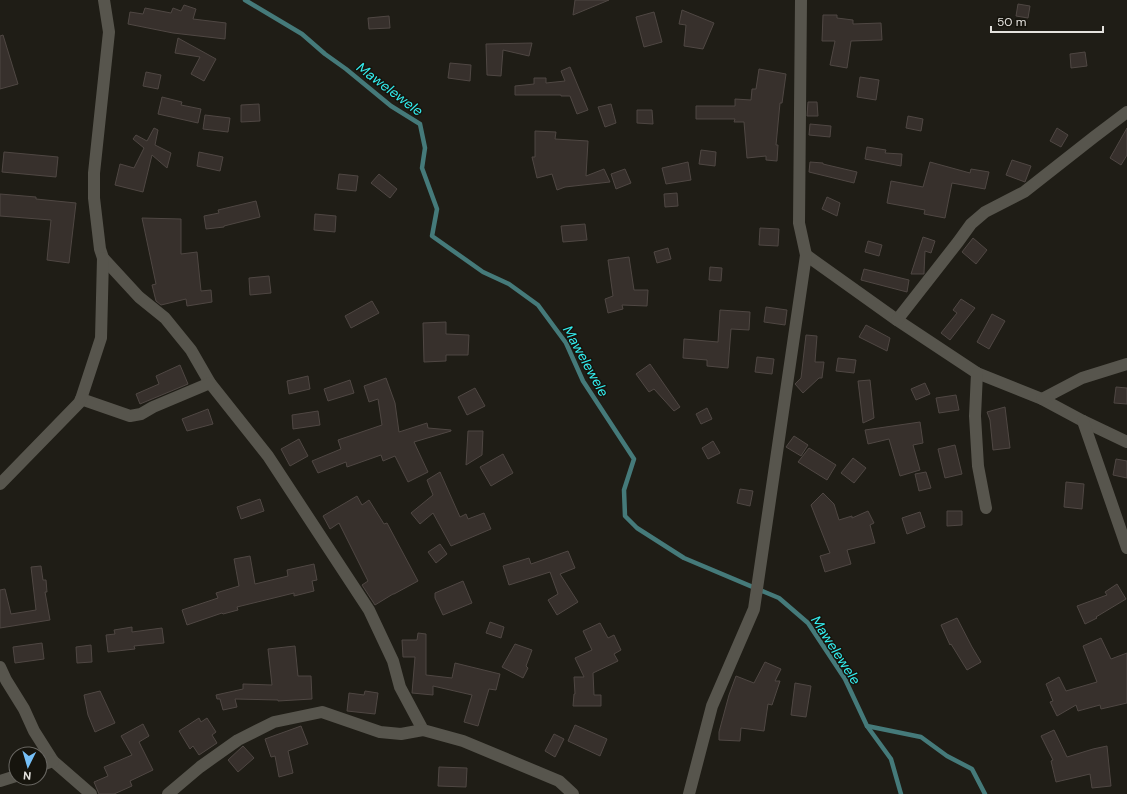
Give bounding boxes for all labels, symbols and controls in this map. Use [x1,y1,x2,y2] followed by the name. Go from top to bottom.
[991,8,1103,34] scale bar
[997,14,1026,30] text: 50 m
[353,58,427,120] water label: Mawelewele
[559,322,613,400] water label: Mawelewele
[807,612,865,688] water label: Mawelewele
[8,746,48,786] north arrow
[23,769,32,783] text: N

